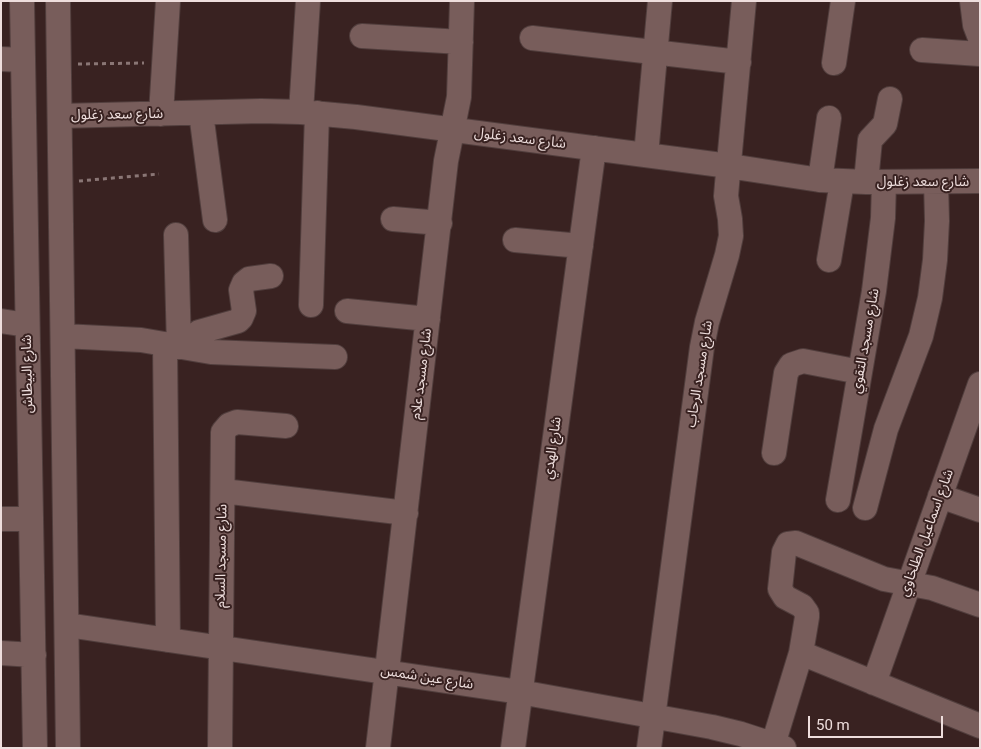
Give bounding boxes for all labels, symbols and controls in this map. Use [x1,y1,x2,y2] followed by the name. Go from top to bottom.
[71,106,163,124] street label: شارع سعد زغلول
[473,125,567,153] street label: شارع سعد زغلول
[877,174,969,190] street label: شارع سعد زغلول
[849,287,883,395] street label: شارع مسجد التقوي
[683,319,717,429] street label: شارع مسجد الرحاب
[408,327,436,421] street label: شارع مسجد علام
[19,335,37,413] street label: شارع البيطاش
[540,416,566,480] street label: شارع الهدي
[896,467,958,599] street label: شارع اسماعيل الطلخاوي
[213,504,231,608] street label: شارع مسجد السلام
[379,662,475,694] street label: شارع عين شمس
[811,706,946,738] scale bar
[816,716,850,734] text: 50 m

